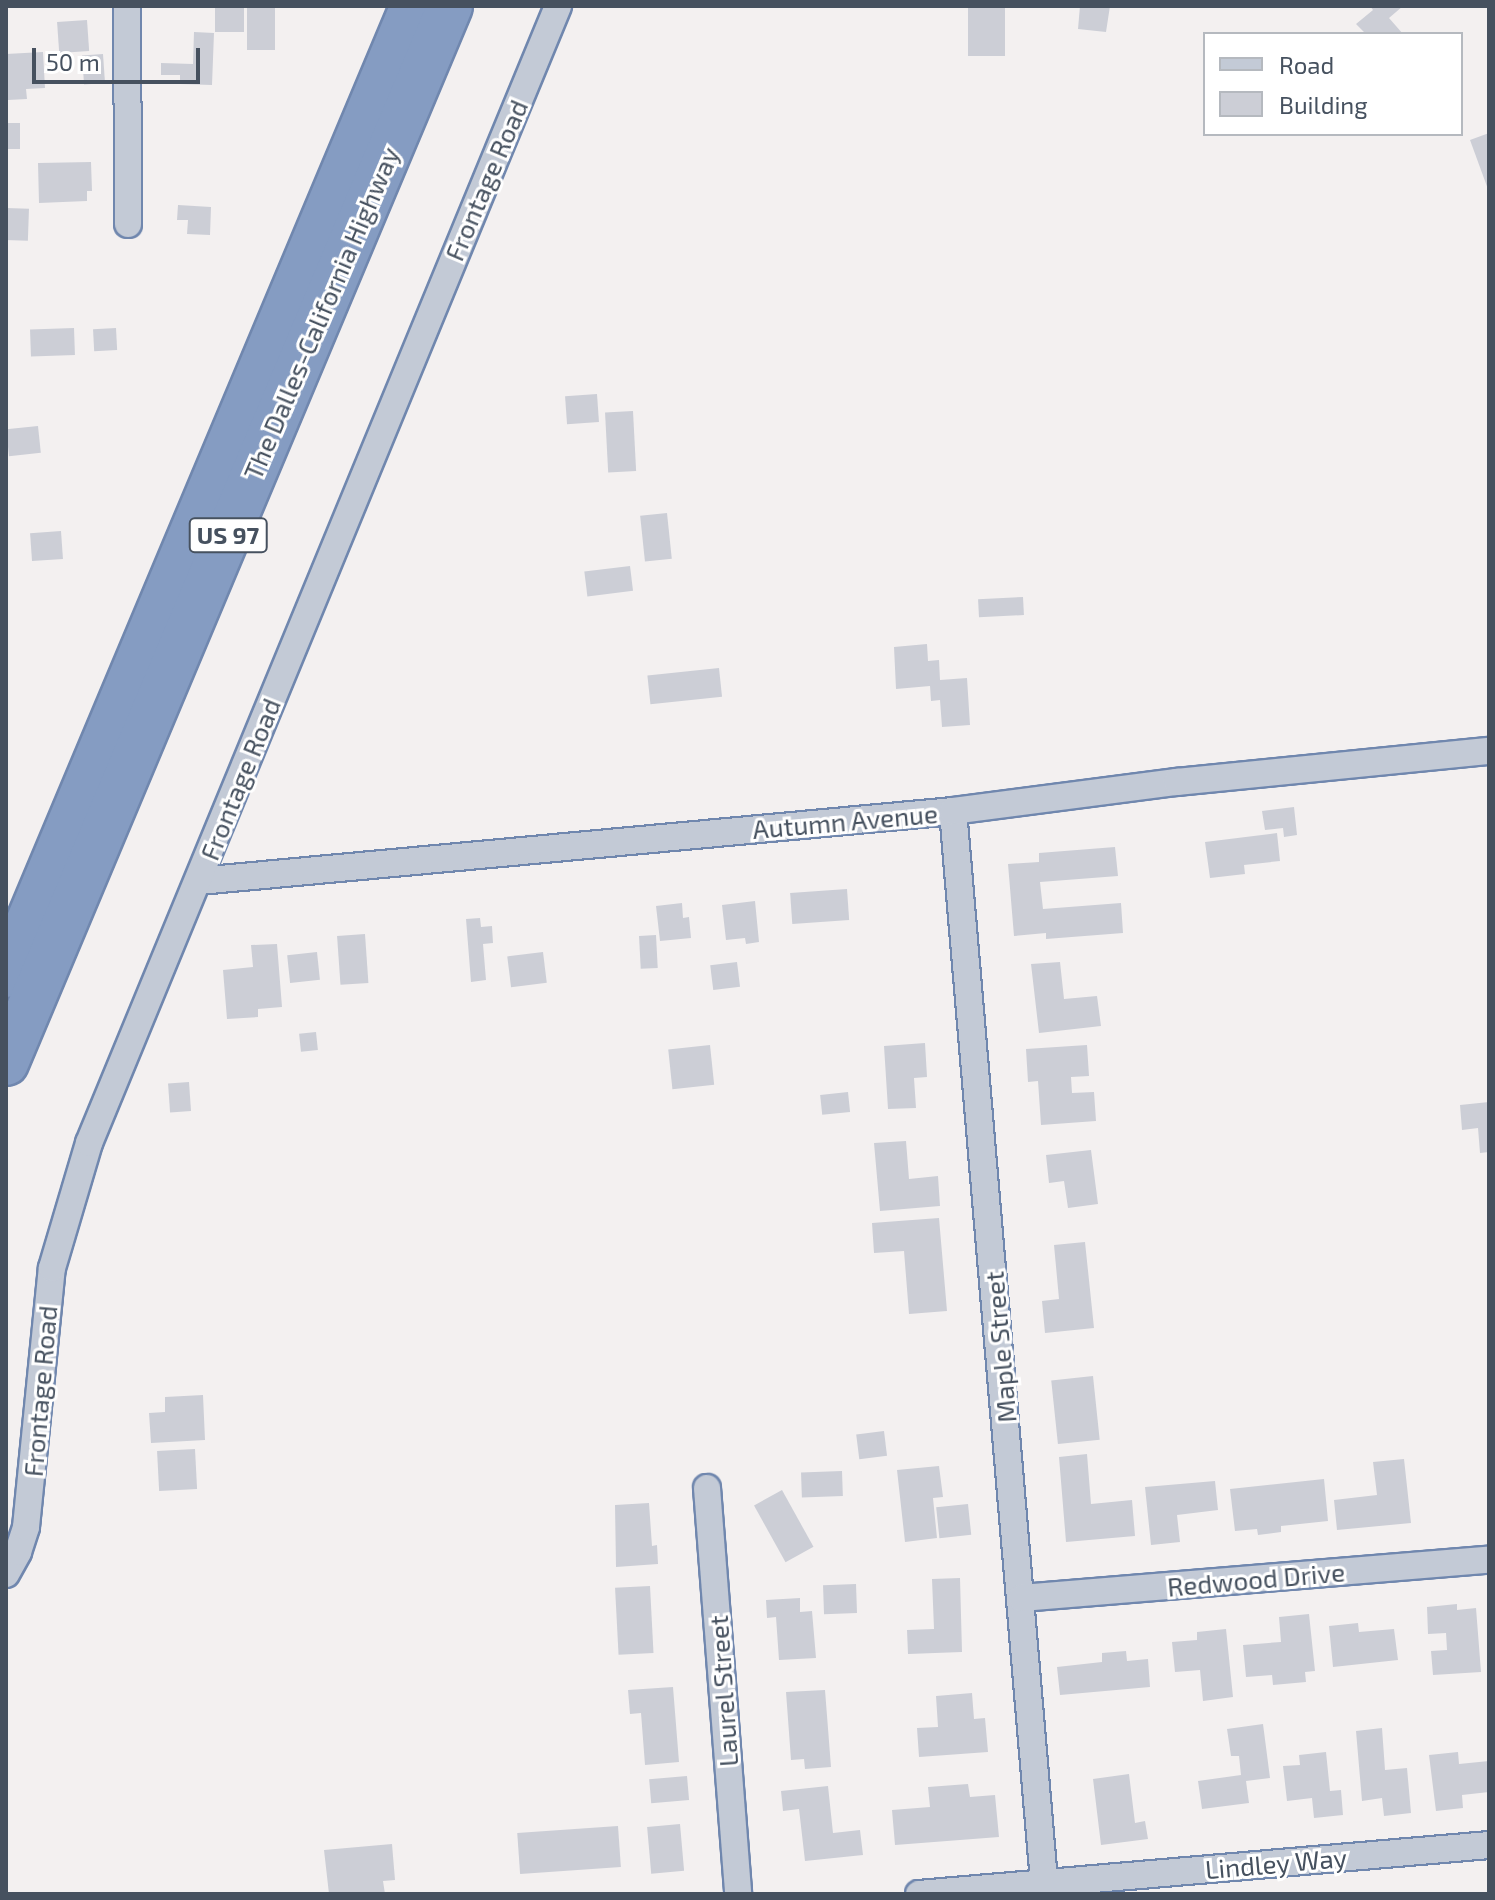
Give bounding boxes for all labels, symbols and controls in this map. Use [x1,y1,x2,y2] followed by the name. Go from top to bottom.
[36,32,204,82] scale bar
[1203,32,1463,136] legend
[46,47,100,76] text: 50 m
[1279,50,1334,79] text: Road
[1279,90,1368,119] text: Building
[438,95,534,265] street label: Frontage Road
[237,142,405,484] street label: The Dalles-California Highway
[188,515,268,555] road number: US 97
[193,694,287,864] street label: Frontage Road
[751,797,939,845] street label: Autumn Avenue
[978,1270,1022,1424] street label: Maple Street
[17,1304,63,1478] street label: Frontage Road
[1166,1556,1346,1602] street label: Redwood Drive
[702,1614,744,1768] street label: Laurel Street
[1203,1841,1349,1885] street label: Lindley Way

